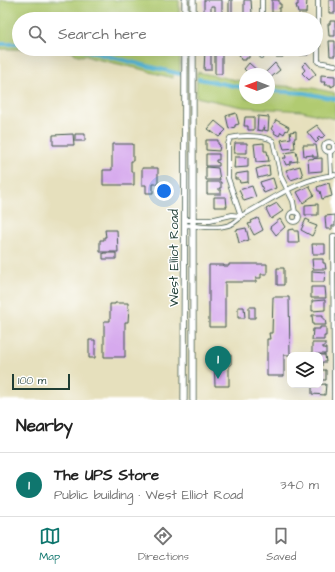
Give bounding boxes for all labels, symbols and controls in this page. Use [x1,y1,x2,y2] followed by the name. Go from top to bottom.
[12,12,323,56] search box
[26,23,48,45] icon: search
[58,24,147,45] text: Search here
[239,68,275,104] north arrow
[154,181,174,201] your location
[165,209,183,307] street label: West Elliot Road
[205,346,231,379] pin: 1
[287,352,323,388] map controls
[287,352,323,388] button: layers
[12,372,70,391] scale bar
[18,373,46,388] text: 100 m
[16,414,73,438] text: Nearby
[54,465,159,486] text: The UPS Store
[28,476,30,494] text: 1
[280,476,319,494] text: 340 m
[54,486,243,504] text: Public building · West Elliot Road
[39,525,61,564] tab: Map
[138,525,189,564] tab: Directions
[266,525,296,564] tab: Saved

